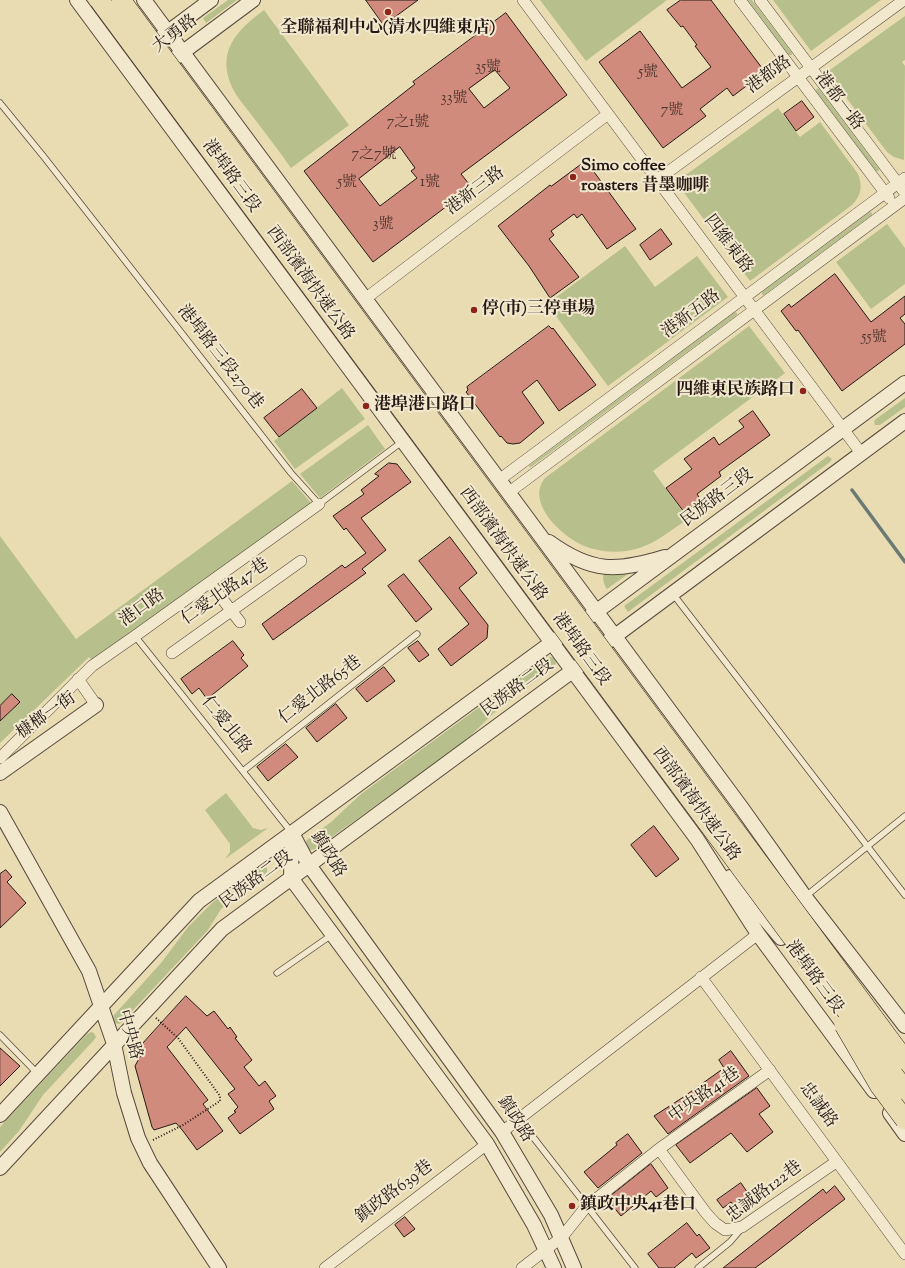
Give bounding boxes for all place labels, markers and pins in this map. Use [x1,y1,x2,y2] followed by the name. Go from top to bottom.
[383,7,393,17] marker: 全聯福利中心(清水四維東店)
[280,19,496,39] place label: 全聯福利中心(清水四維東店)
[581,157,710,197] place label: Simo coffee roasters 昔墨咖啡
[568,172,578,182] marker: Simo coffee roasters 昔墨咖啡
[482,300,595,320] place label: 停(市)三停車場
[469,305,479,315] marker: 停(市)三停車場
[676,381,795,401] place label: 四維東民族路口
[798,386,808,396] marker: 四維東民族路口
[374,396,476,416] place label: 港埠港口路口
[361,401,371,411] marker: 港埠港口路口
[580,1196,696,1216] place label: 鎮政中央41巷口
[567,1201,577,1211] marker: 鎮政中央41巷口

